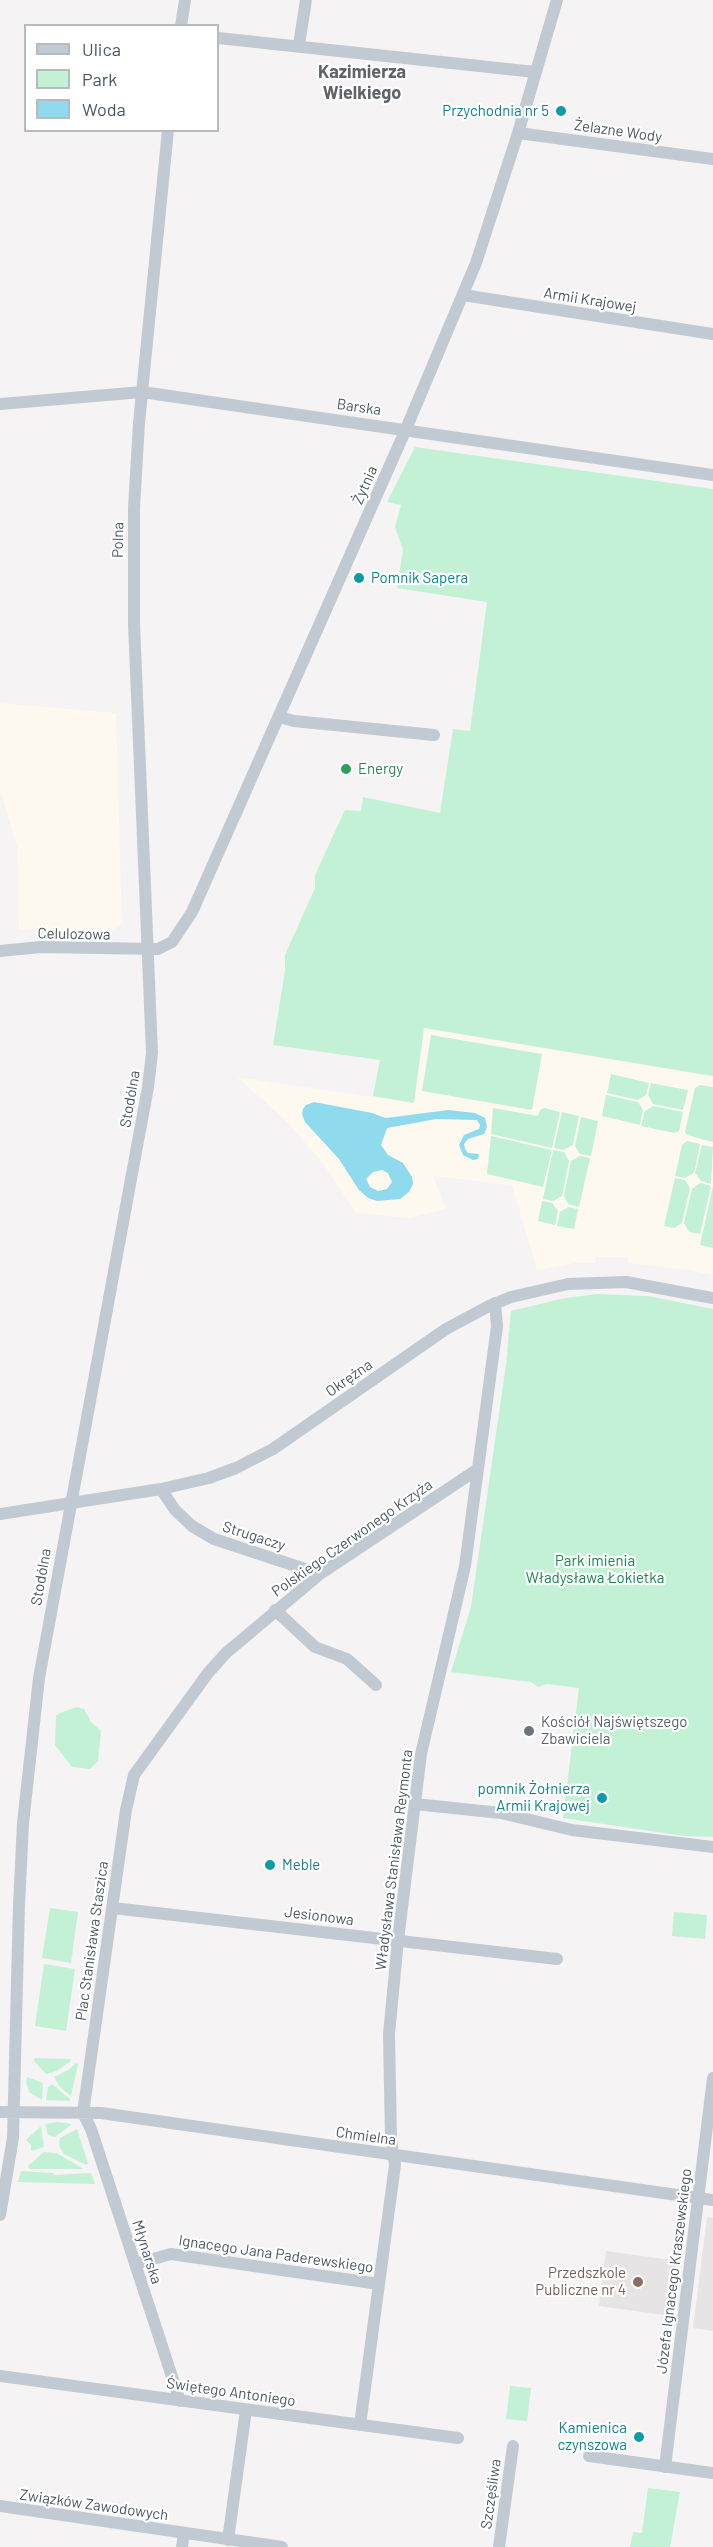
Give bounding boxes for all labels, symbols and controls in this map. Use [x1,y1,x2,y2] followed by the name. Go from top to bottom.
[24,24,219,132] legend
[82,38,121,60] text: Ulica
[318,61,406,104] district label: Kazimierza Wielkiego
[82,68,117,90] text: Park
[82,98,126,120] text: Woda
[442,102,549,120] place label: Przychodnia nr 5
[554,104,568,118] marker: Przychodnia nr 5
[573,116,663,146] street label: Żelazne Wody
[542,284,638,316] street label: Armii Krajowej
[336,395,382,419] street label: Barska
[349,463,381,507] street label: Żytnia
[109,522,127,558] street label: Polna
[371,569,468,587] place label: Pomnik Sapera
[352,571,366,585] marker: Pomnik Sapera
[358,760,403,778] place label: Energy
[339,762,353,776] marker: Energy
[37,924,111,944] street label: Celulozowa
[116,1069,144,1129] street label: Stodólna
[322,1356,376,1400] street label: Okrężna
[268,1476,436,1600] street label: Polskiego Czerwonego Krzyża
[220,1517,288,1555] street label: Strugaczy
[27,1547,55,1607] street label: Stodólna
[526,1552,664,1587] park label: Park imienia Władysława Łokietka
[541,1713,688,1748] place label: Kościół Najświętszego Zbawiciela
[522,1724,536,1738] marker: Kościół Najświętszego Zbawiciela
[372,1749,416,1971] street label: Władysława Stanisława Reymonta
[478,1780,590,1815] place label: pomnik Żołnierza Armii Krajowej
[595,1791,609,1805] marker: pomnik Żołnierza Armii Krajowej
[282,1856,320,1874] place label: Meble
[263,1858,277,1872] marker: Meble
[72,1860,112,2022] street label: Plac Stanisława Staszica
[283,1903,355,1929] street label: Jesionowa
[335,2123,397,2149] street label: Chmielna
[652,2167,696,2375] street label: Józefa Ignacego Kraszewskiego
[128,2218,166,2286] street label: Młynarska
[177,2231,375,2277] street label: Ignacego Jana Paderewskiego
[535,2264,626,2299] place label: Przedszkole Publiczne nr 4
[631,2275,645,2289] marker: Przedszkole Publiczne nr 4
[165,2374,297,2410] street label: Świętego Antoniego
[557,2419,627,2454] place label: Kamienica czynszowa
[632,2430,646,2444] marker: Kamienica czynszowa
[477,2458,505,2530] street label: Szczęśliwa
[18,2486,170,2524] street label: Związków Zawodowych

